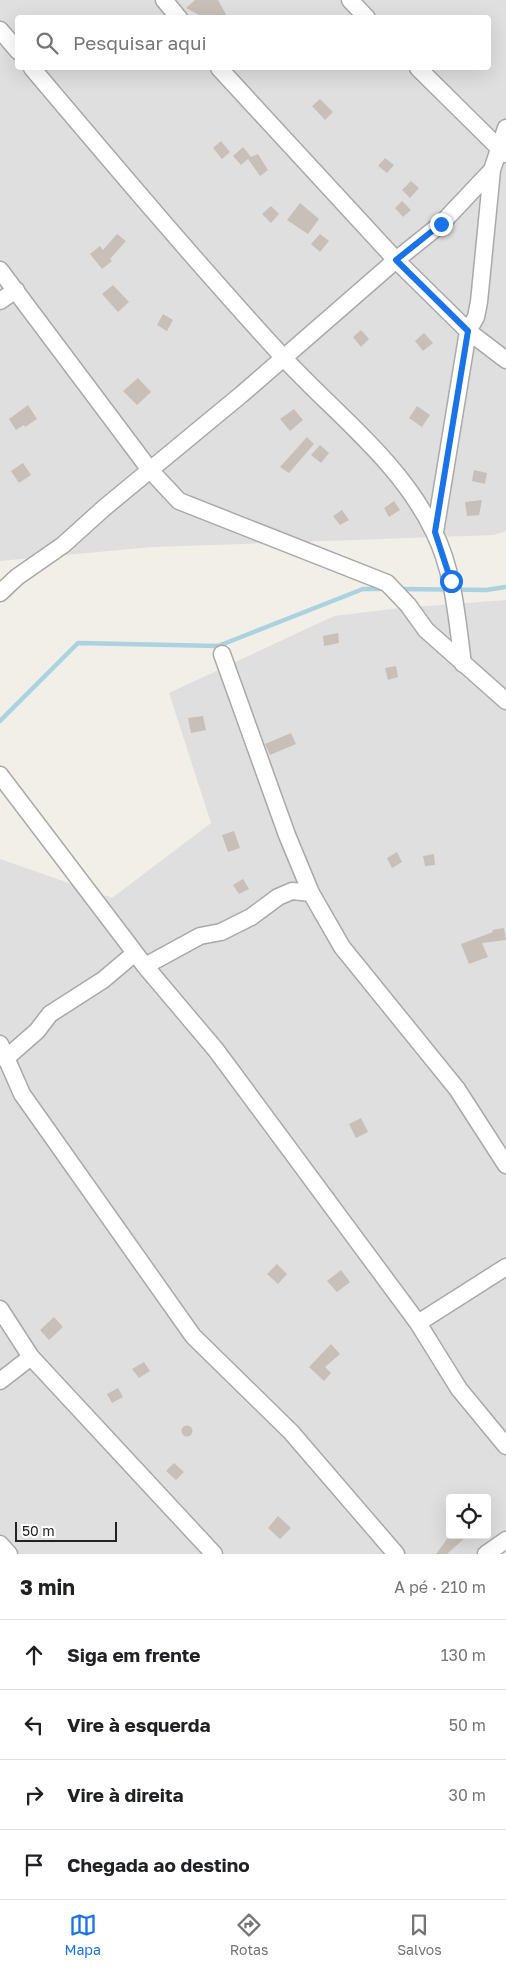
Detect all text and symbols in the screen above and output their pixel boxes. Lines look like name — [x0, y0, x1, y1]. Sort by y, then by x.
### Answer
search box — [15, 15, 491, 70]
icon: search — [33, 29, 61, 57]
text: Pesquisar aqui — [73, 31, 207, 54]
route end — [430, 213, 453, 236]
route start — [440, 570, 463, 593]
map controls — [446, 1494, 491, 1539]
button: locate — [446, 1494, 491, 1539]
scale bar — [15, 1519, 118, 1542]
text: 50 m — [22, 1522, 55, 1539]
text: 3 min — [20, 1574, 75, 1600]
text: A pé · 210 m — [394, 1577, 486, 1597]
icon: ahead — [20, 1641, 48, 1669]
text: Siga em frente — [67, 1643, 201, 1666]
text: 130 m — [441, 1645, 486, 1665]
icon: left — [20, 1711, 48, 1739]
text: Vire à esquerda — [67, 1713, 210, 1736]
text: 50 m — [449, 1715, 486, 1735]
icon: right — [20, 1781, 48, 1809]
text: Vire à direita — [67, 1783, 184, 1806]
text: 30 m — [449, 1785, 486, 1805]
icon: arrive — [20, 1851, 48, 1879]
text: Chegada ao destino — [67, 1853, 250, 1876]
tab: Mapa — [64, 1911, 101, 1958]
tab: Rotas — [230, 1911, 268, 1958]
tab: Salvos — [397, 1911, 442, 1958]

